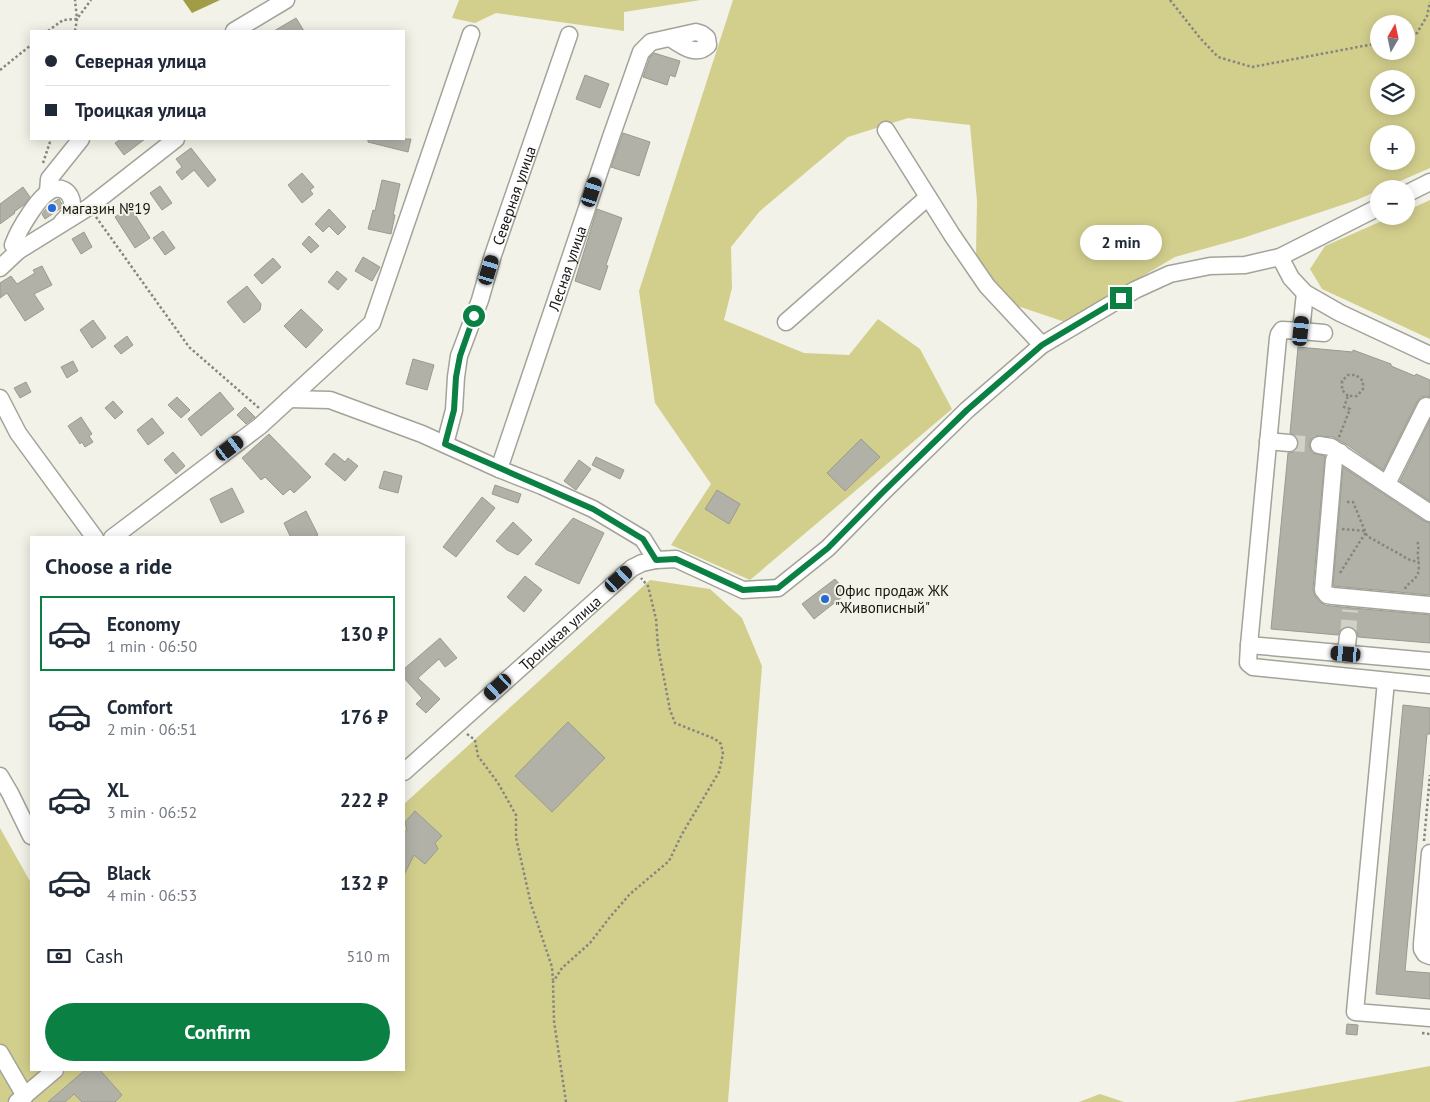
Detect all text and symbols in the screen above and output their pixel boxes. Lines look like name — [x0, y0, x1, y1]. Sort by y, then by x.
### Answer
north arrow — [1370, 15, 1415, 60]
map controls — [1370, 15, 1415, 225]
text: Северная улица — [75, 49, 207, 73]
button: layers — [1370, 70, 1415, 115]
text: Троицкая улица — [75, 98, 206, 122]
button: + — [1370, 125, 1415, 170]
street label: Северная улица — [488, 143, 539, 248]
car — [580, 175, 603, 209]
button: − — [1370, 180, 1415, 225]
place label: магазин №19 — [62, 199, 151, 218]
marker: магазин №19 — [46, 202, 58, 214]
street label: Лесная улица — [543, 223, 590, 314]
callout: 2 min — [1080, 226, 1162, 260]
text: 2 min — [1101, 232, 1141, 252]
car — [477, 253, 500, 287]
route end — [1110, 287, 1132, 309]
route start — [463, 305, 485, 327]
car — [1291, 315, 1310, 347]
car — [213, 433, 246, 463]
text: Choose a ride — [45, 552, 172, 580]
car — [602, 563, 635, 595]
place label: Офис продаж ЖК "Живописный" — [835, 581, 949, 617]
street label: Троицкая улица — [515, 591, 605, 674]
marker: Офис продаж ЖК "Живописный" — [819, 593, 831, 605]
icon: car — [47, 611, 92, 656]
text: Economy — [107, 612, 180, 636]
text: 130 ₽ — [340, 622, 388, 646]
text: 1 min · 06:50 — [107, 636, 197, 656]
car — [1330, 645, 1361, 663]
car — [481, 671, 514, 703]
icon: car — [47, 694, 92, 739]
text: Comfort — [107, 695, 173, 719]
text: 176 ₽ — [340, 705, 388, 729]
text: 2 min · 06:51 — [107, 719, 197, 739]
icon: car — [47, 777, 92, 822]
text: XL — [107, 778, 129, 802]
text: 222 ₽ — [340, 788, 388, 812]
text: 3 min · 06:52 — [107, 802, 197, 822]
icon: car — [47, 860, 92, 905]
text: Black — [107, 861, 151, 885]
text: 132 ₽ — [340, 871, 388, 895]
text: 4 min · 06:53 — [107, 885, 197, 905]
icon: cash — [45, 942, 73, 970]
text: Cash — [85, 944, 123, 968]
text: 510 m — [347, 946, 390, 966]
button: Confirm — [45, 1003, 390, 1061]

